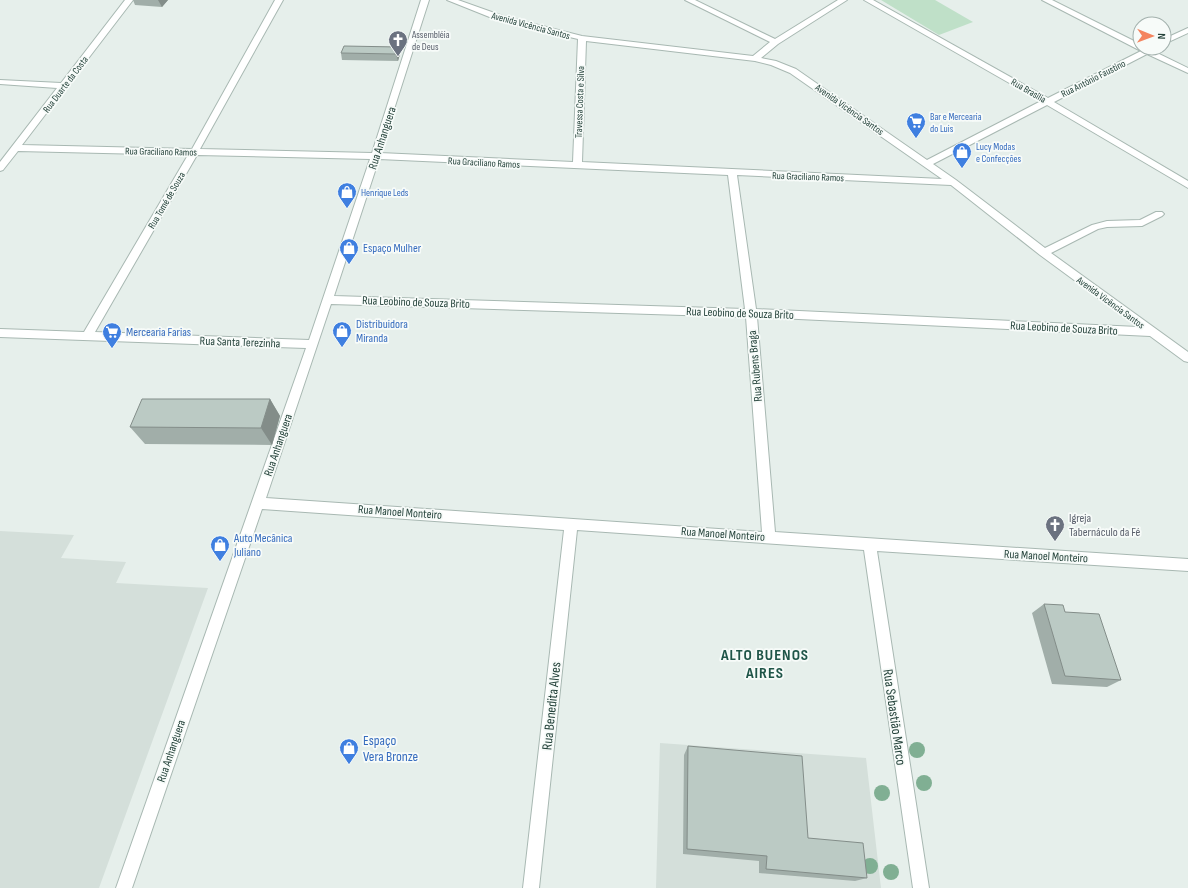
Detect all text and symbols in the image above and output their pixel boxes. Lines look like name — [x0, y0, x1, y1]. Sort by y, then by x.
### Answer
street label: Avenida Vicência Santos — [489, 9, 572, 42]
north arrow — [1132, 16, 1172, 56]
church icon: Assembléia de Deus — [387, 29, 409, 57]
place label: Assembléia de Deus — [411, 29, 450, 53]
text: N — [1155, 33, 1168, 39]
street label: Rua Duarte da Costa — [41, 54, 91, 115]
street label: Rua Antônio Faustino — [1059, 58, 1128, 100]
street label: Travessa Costa e Silva — [573, 66, 587, 138]
street label: Rua Brasília — [1009, 76, 1048, 106]
street label: Avenida Vicência Santos — [812, 81, 886, 138]
street label: Rua Anhanguera — [365, 105, 400, 171]
supermarket icon: Bar e Mercearia do Luis — [905, 111, 927, 139]
place label: Bar e Mercearia do Luis — [930, 111, 982, 135]
shop icon: Lucy Modas e Confecções — [951, 141, 973, 169]
place label: Lucy Modas e Confecções — [976, 141, 1022, 165]
street label: Rua Graciliano Ramos — [125, 145, 197, 159]
street label: Rua Graciliano Ramos — [448, 155, 521, 171]
street label: Rua Tomé de Souza — [146, 170, 188, 231]
street label: Rua Graciliano Ramos — [772, 170, 845, 184]
shop icon: Henrique Leds — [336, 181, 358, 209]
place label: Henrique Leds — [361, 187, 409, 199]
shop icon: Espaço Mulher — [338, 237, 360, 265]
place label: Espaço Mulher — [363, 241, 422, 256]
street label: Avenida Vicência Santos — [1073, 274, 1147, 332]
street label: Rua Leobino de Souza Brito — [362, 293, 470, 312]
street label: Rua Leobino de Souza Brito — [686, 304, 794, 323]
place label: Distribuidora Miranda — [356, 317, 408, 346]
street label: Rua Leobino de Souza Brito — [1010, 318, 1118, 339]
shop icon: Distribuidora Miranda — [331, 320, 353, 348]
supermarket icon: Mercearia Farias — [101, 321, 123, 349]
place label: Mercearia Farias — [126, 325, 191, 340]
street label: Rua Rubens Braga — [745, 329, 766, 402]
street label: Rua Santa Terezinha — [199, 334, 281, 351]
street label: Rua Anhanguera — [261, 412, 296, 478]
street label: Rua Manoel Monteiro — [357, 502, 442, 523]
place label: Igreja Tabernáculo da Fé — [1069, 511, 1141, 540]
church icon: Igreja Tabernáculo da Fé — [1044, 514, 1066, 542]
street label: Rua Manoel Monteiro — [680, 524, 765, 545]
place label: Auto Mecânica Juliano — [233, 531, 293, 560]
shop icon: Auto Mecânica Juliano — [209, 534, 231, 562]
street label: Rua Manoel Monteiro — [1004, 547, 1088, 566]
district label: ALTO BUENOS AIRES — [720, 646, 809, 683]
street label: Rua Benedita Alves — [538, 661, 565, 751]
street label: Rua Sebastião Marco — [879, 668, 910, 766]
street label: Rua Anhanguera — [154, 718, 189, 784]
place label: Espaço Vera Bronze — [363, 732, 418, 765]
shop icon: Espaço Vera Bronze — [338, 737, 360, 765]

